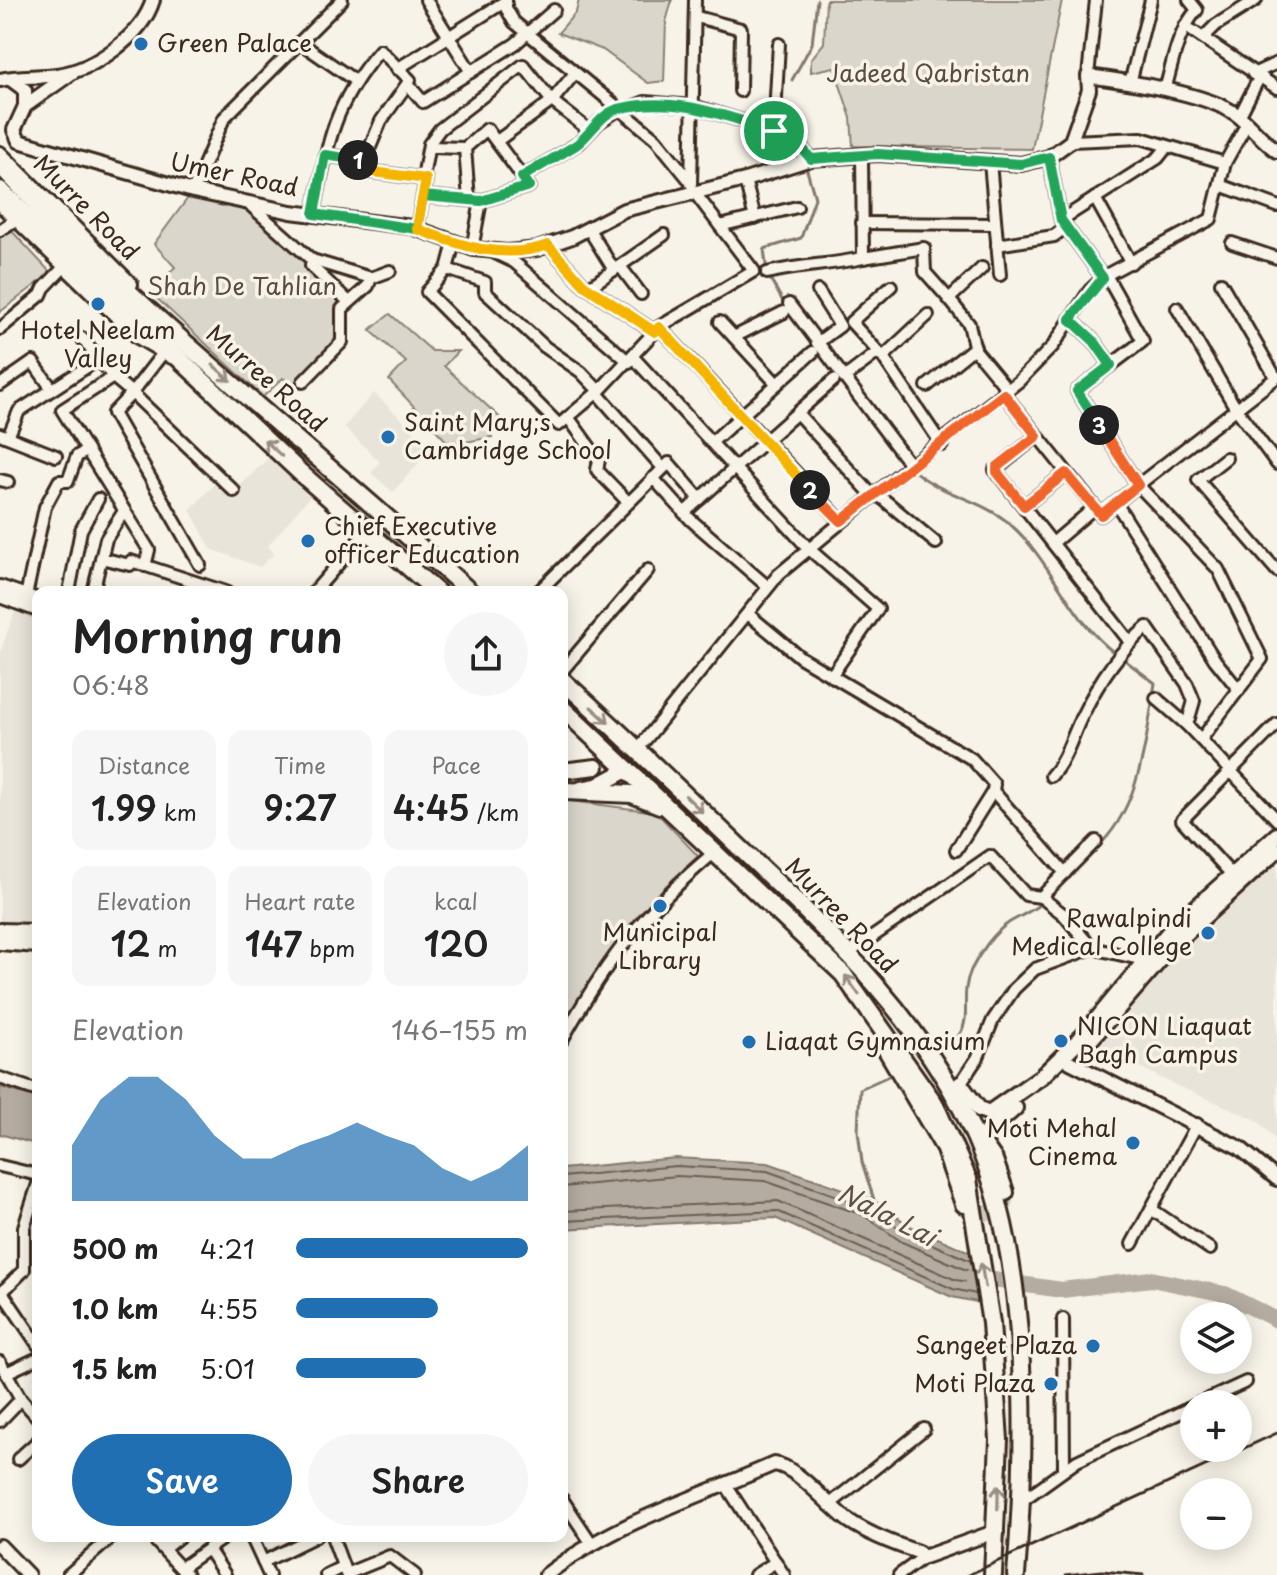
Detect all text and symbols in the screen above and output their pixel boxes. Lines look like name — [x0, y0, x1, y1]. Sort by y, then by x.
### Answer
place label: Green Palace — [157, 24, 312, 60]
marker: Green Palace — [132, 35, 150, 53]
park label: Jadeed Qabristan — [826, 54, 1030, 90]
pin — [740, 97, 808, 165]
icon: arrive — [752, 109, 796, 153]
pin: 1 — [338, 140, 378, 180]
street label: Umer Road — [167, 142, 302, 204]
text: 1 — [353, 143, 363, 176]
street label: Murre Road — [26, 145, 149, 268]
park label: Shah De Tahlian — [147, 267, 337, 303]
marker: Hotel Neelam Valley — [89, 295, 107, 313]
place label: Hotel Neelam Valley — [21, 311, 175, 375]
street label: Murree Road — [199, 315, 335, 440]
one-way arrow — [211, 363, 231, 381]
place label: Saint Mary;s Cambridge School — [404, 403, 612, 467]
pin: 3 — [1079, 405, 1119, 445]
text: 3 — [1092, 408, 1106, 441]
marker: Saint Mary;s Cambridge School — [379, 428, 397, 446]
one-way arrow — [263, 438, 283, 457]
pin: 2 — [790, 470, 830, 510]
text: 2 — [802, 473, 818, 506]
place label: Chief Executive officer Education — [324, 507, 520, 571]
marker: Chief Executive officer Education — [299, 532, 317, 550]
text: Morning run — [72, 602, 343, 668]
button: share — [444, 612, 528, 696]
text: 06:48 — [72, 665, 150, 704]
one-way arrow — [590, 705, 610, 723]
text: Distance — [98, 748, 190, 781]
text: Time — [274, 748, 326, 781]
text: Pace — [431, 748, 481, 781]
text: 1.99 — [91, 781, 157, 833]
text: 9:27 — [264, 781, 336, 833]
text: 4:45 — [393, 781, 470, 833]
one-way arrow — [684, 794, 703, 813]
text: km — [157, 795, 197, 828]
text: /km — [470, 795, 519, 828]
street label: Murree Road — [778, 849, 907, 981]
text: Elevation — [97, 884, 191, 917]
text: Heart rate — [244, 884, 356, 917]
text: kcal — [434, 884, 478, 917]
marker: Municipal Library — [651, 897, 669, 915]
place label: Rawalpindi Medical College — [1011, 899, 1192, 963]
place label: Municipal Library — [602, 913, 718, 977]
text: 12 — [110, 917, 150, 969]
text: 147 — [245, 917, 302, 969]
text: 120 — [424, 917, 488, 969]
marker: Rawalpindi Medical College — [1199, 924, 1217, 942]
text: m — [150, 931, 178, 964]
text: bpm — [302, 931, 355, 964]
one-way arrow — [843, 975, 860, 997]
place label: NICON Liaquat Bagh Campus — [1077, 1007, 1252, 1071]
text: Elevation — [72, 1010, 184, 1049]
text: 146–155 m — [391, 1010, 528, 1049]
place label: Liaqat Gymnasium — [765, 1022, 986, 1058]
marker: NICON Liaquat Bagh Campus — [1052, 1032, 1070, 1050]
marker: Liaqat Gymnasium — [740, 1033, 758, 1051]
place label: Moti Mehal Cinema — [987, 1109, 1117, 1173]
marker: Moti Mehal Cinema — [1124, 1134, 1142, 1152]
water label: Nala Lai — [832, 1172, 947, 1257]
text: 500 m — [72, 1229, 158, 1268]
text: 4:21 — [200, 1229, 255, 1268]
one-way arrow — [975, 1263, 990, 1288]
text: 1.0 km — [72, 1289, 159, 1328]
text: 4:55 — [200, 1289, 258, 1328]
map controls — [1180, 1302, 1252, 1550]
button: layers — [1180, 1302, 1252, 1374]
place label: Sangeet Plaza — [915, 1326, 1077, 1362]
marker: Sangeet Plaza — [1084, 1337, 1102, 1355]
text: 1.5 km — [72, 1349, 158, 1388]
text: 5:01 — [200, 1349, 255, 1388]
place label: Moti Plaza — [914, 1364, 1035, 1400]
marker: Moti Plaza — [1042, 1375, 1060, 1393]
button: + — [1180, 1390, 1252, 1462]
button: Save — [72, 1434, 292, 1526]
button: Share — [308, 1434, 528, 1526]
button: − — [1180, 1478, 1252, 1550]
one-way arrow — [990, 1484, 1005, 1511]

